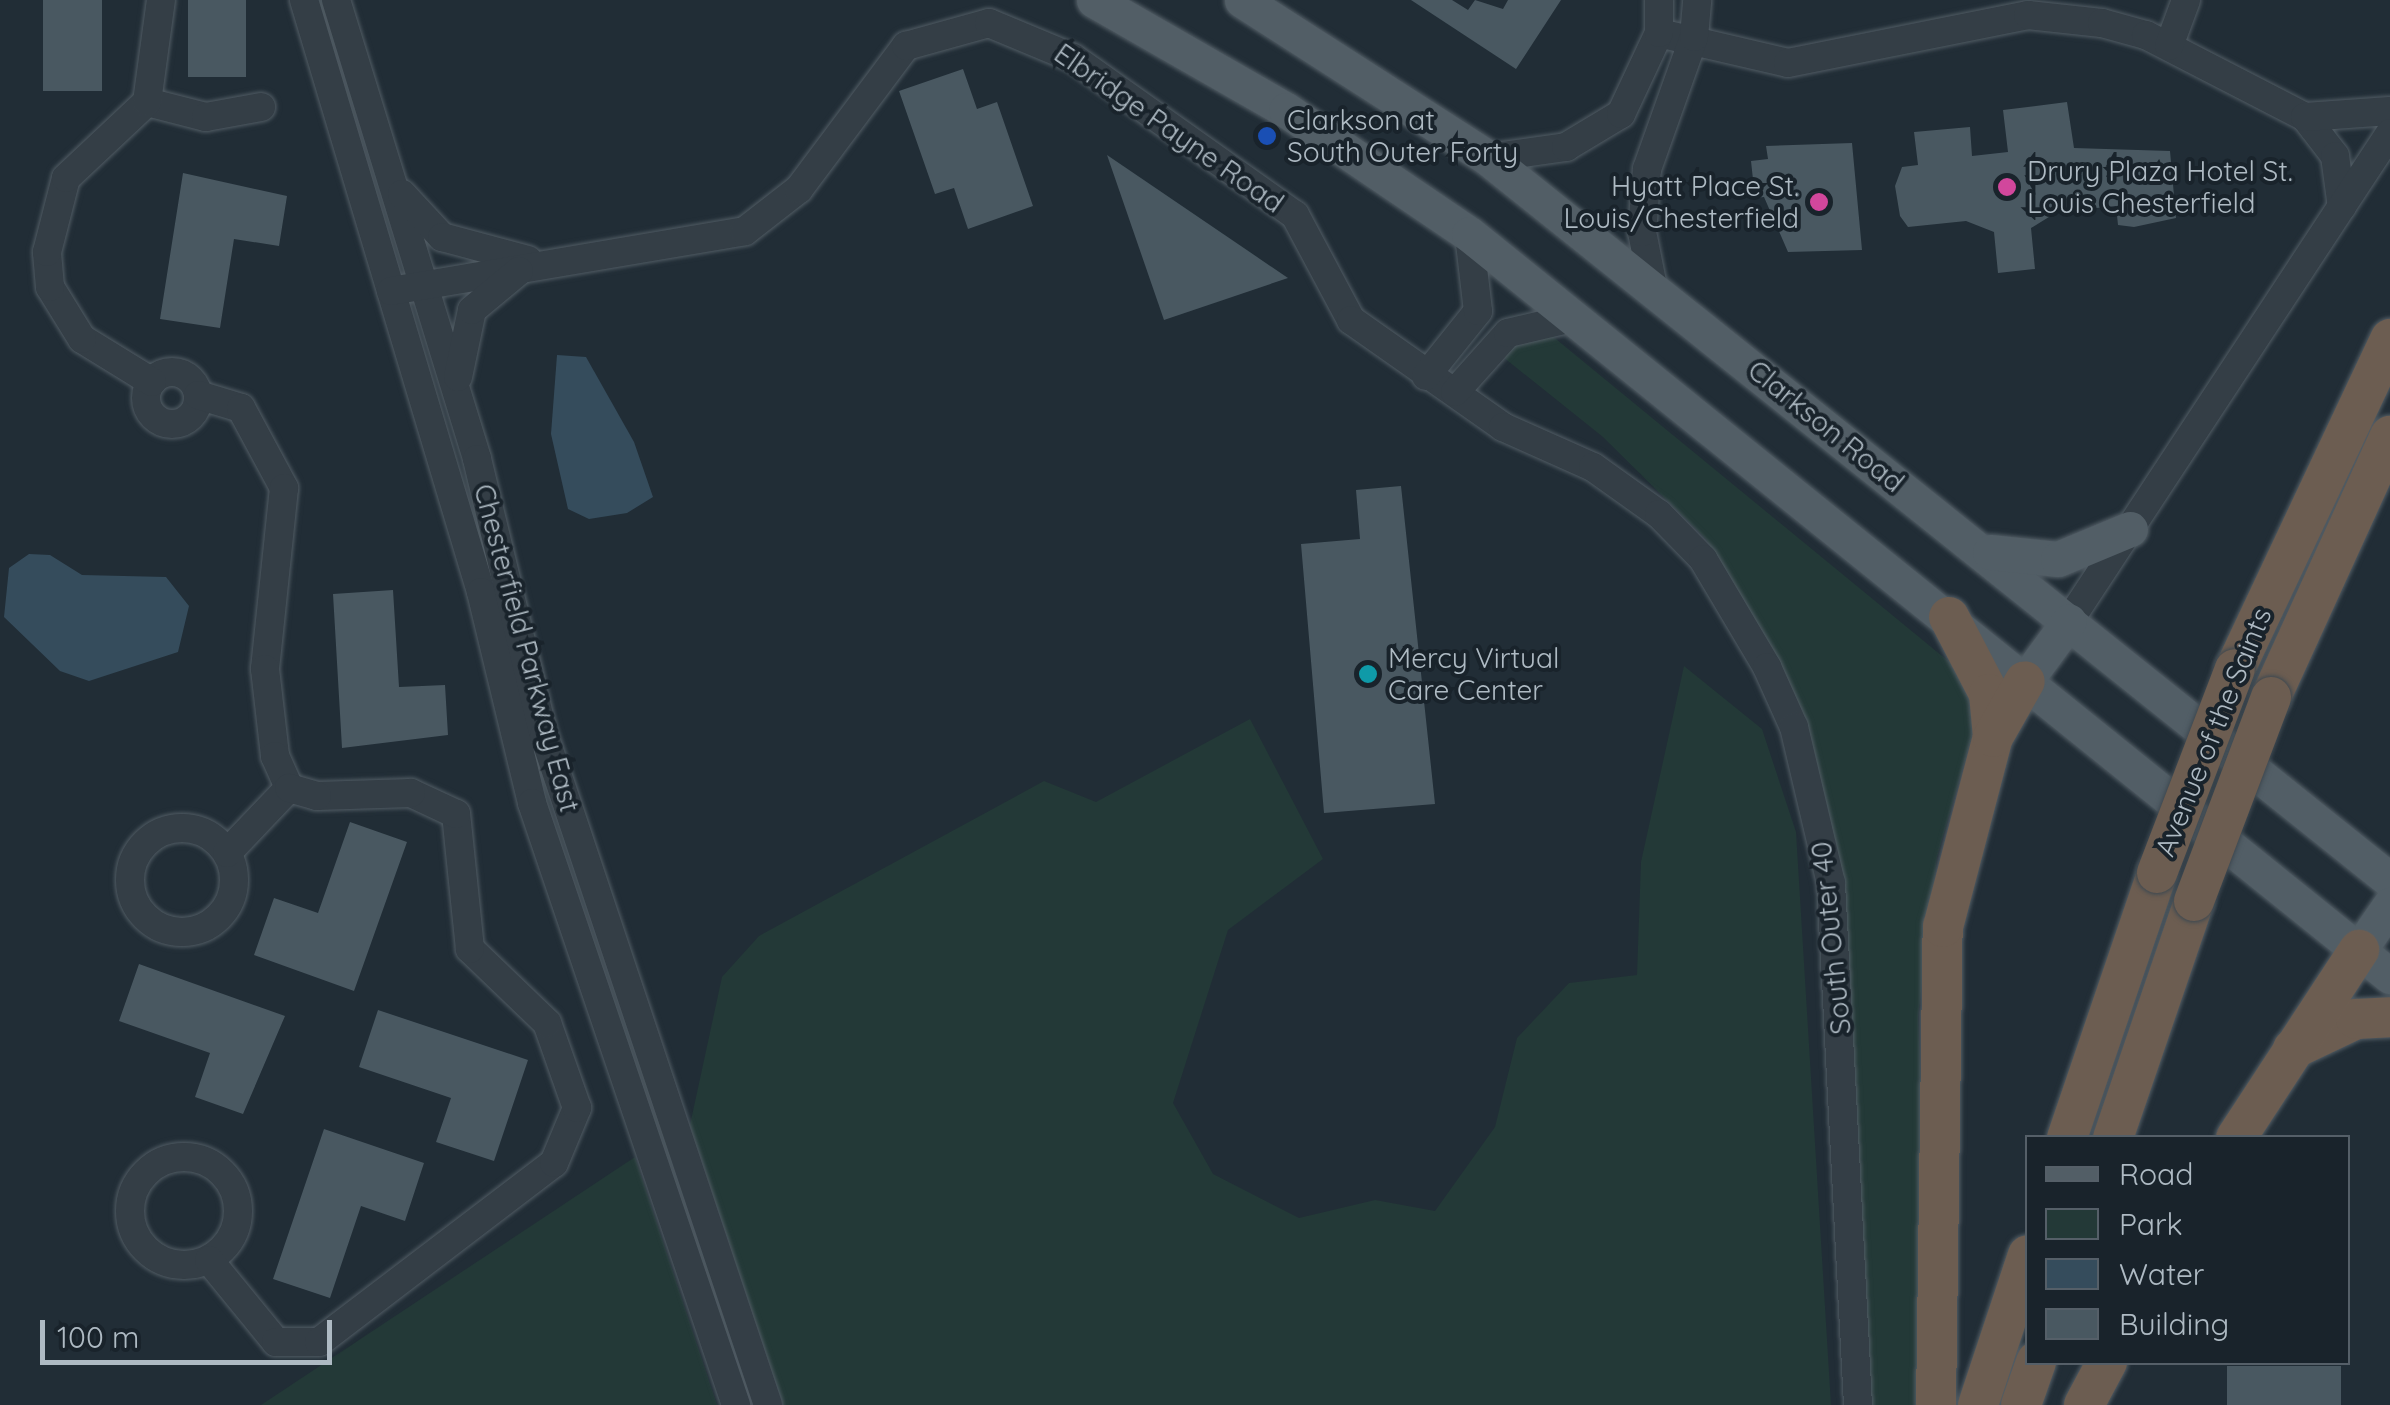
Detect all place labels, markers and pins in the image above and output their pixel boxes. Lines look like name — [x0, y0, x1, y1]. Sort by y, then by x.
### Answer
place label: Clarkson at South Outer Forty — [1287, 103, 1518, 169]
marker: Clarkson at South Outer Forty — [1256, 125, 1278, 147]
place label: Drury Plaza Hotel St. Louis Chesterfield — [2027, 154, 2293, 220]
place label: Hyatt Place St. Louis/Chesterfield — [1563, 169, 1799, 235]
marker: Drury Plaza Hotel St. Louis Chesterfield — [1996, 176, 2018, 198]
marker: Hyatt Place St. Louis/Chesterfield — [1808, 191, 1830, 213]
place label: Mercy Virtual Care Center — [1388, 641, 1559, 707]
marker: Mercy Virtual Care Center — [1357, 663, 1379, 685]

